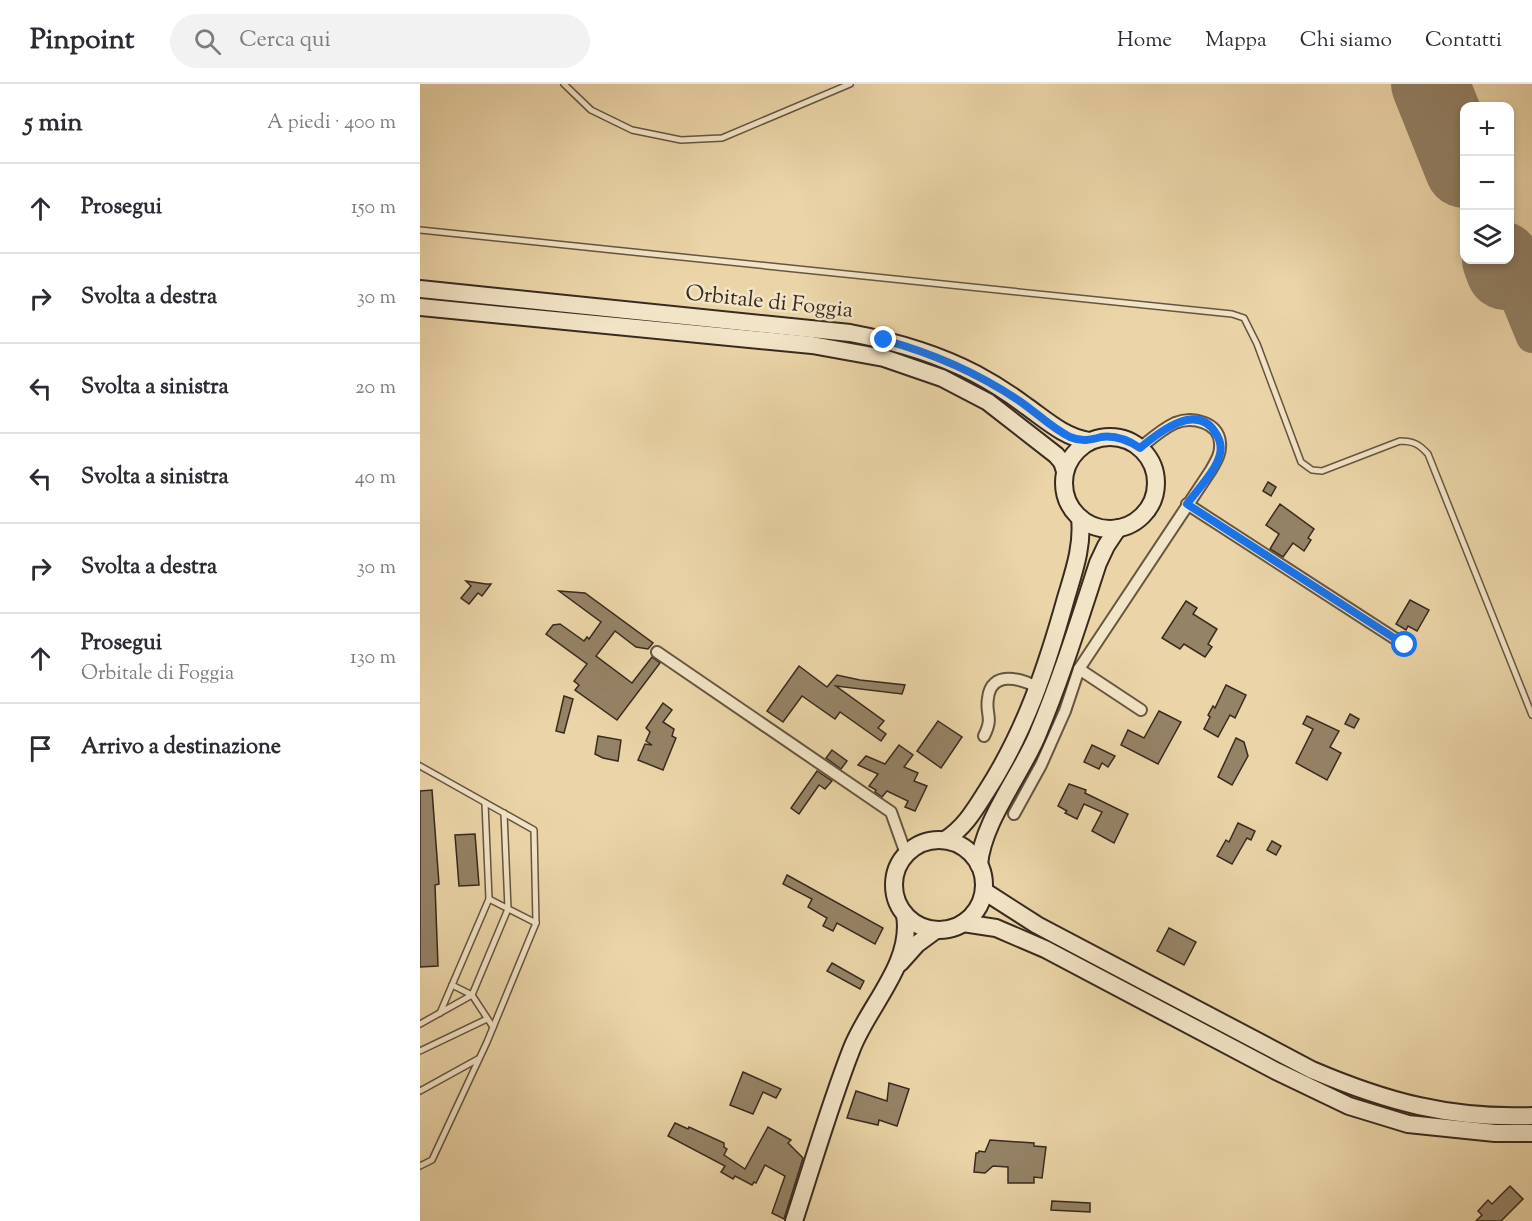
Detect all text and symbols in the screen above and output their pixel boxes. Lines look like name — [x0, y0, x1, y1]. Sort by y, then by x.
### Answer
search box — [170, 14, 590, 68]
text: Pinpoint — [30, 21, 134, 61]
icon: search — [191, 25, 224, 58]
text: Cerca qui — [239, 25, 331, 57]
text: Home — [1117, 26, 1172, 56]
text: Mappa — [1205, 26, 1267, 56]
text: Chi siamo — [1300, 26, 1392, 56]
text: Contatti — [1425, 26, 1502, 56]
map controls — [1460, 102, 1514, 264]
button: + — [1460, 102, 1514, 156]
text: 5 min — [24, 105, 83, 142]
text: A piedi · 400 m — [267, 109, 396, 138]
button: − — [1460, 156, 1514, 210]
icon: ahead — [24, 192, 57, 225]
text: Prosegui — [81, 192, 162, 224]
text: 150 m — [351, 194, 396, 223]
button: layers — [1460, 210, 1514, 264]
street label: Orbitale di Foggia — [684, 278, 854, 328]
icon: right — [24, 282, 57, 315]
text: Svolta a destra — [81, 282, 217, 314]
text: 30 m — [357, 284, 396, 313]
route end — [870, 326, 896, 352]
icon: left — [24, 372, 57, 405]
text: Svolta a sinistra — [81, 372, 229, 404]
text: 20 m — [355, 374, 396, 403]
icon: left — [24, 462, 57, 495]
text: Svolta a sinistra — [81, 462, 229, 494]
text: 40 m — [355, 464, 396, 493]
icon: right — [24, 552, 57, 585]
text: Svolta a destra — [81, 552, 217, 584]
text: 30 m — [357, 554, 396, 583]
text: Prosegui — [81, 628, 162, 660]
route start — [1391, 631, 1417, 657]
icon: ahead — [24, 642, 57, 675]
text: 130 m — [350, 644, 396, 673]
text: Orbitale di Foggia — [81, 660, 234, 689]
icon: arrive — [24, 732, 57, 765]
text: Arrivo a destinazione — [81, 732, 281, 764]

